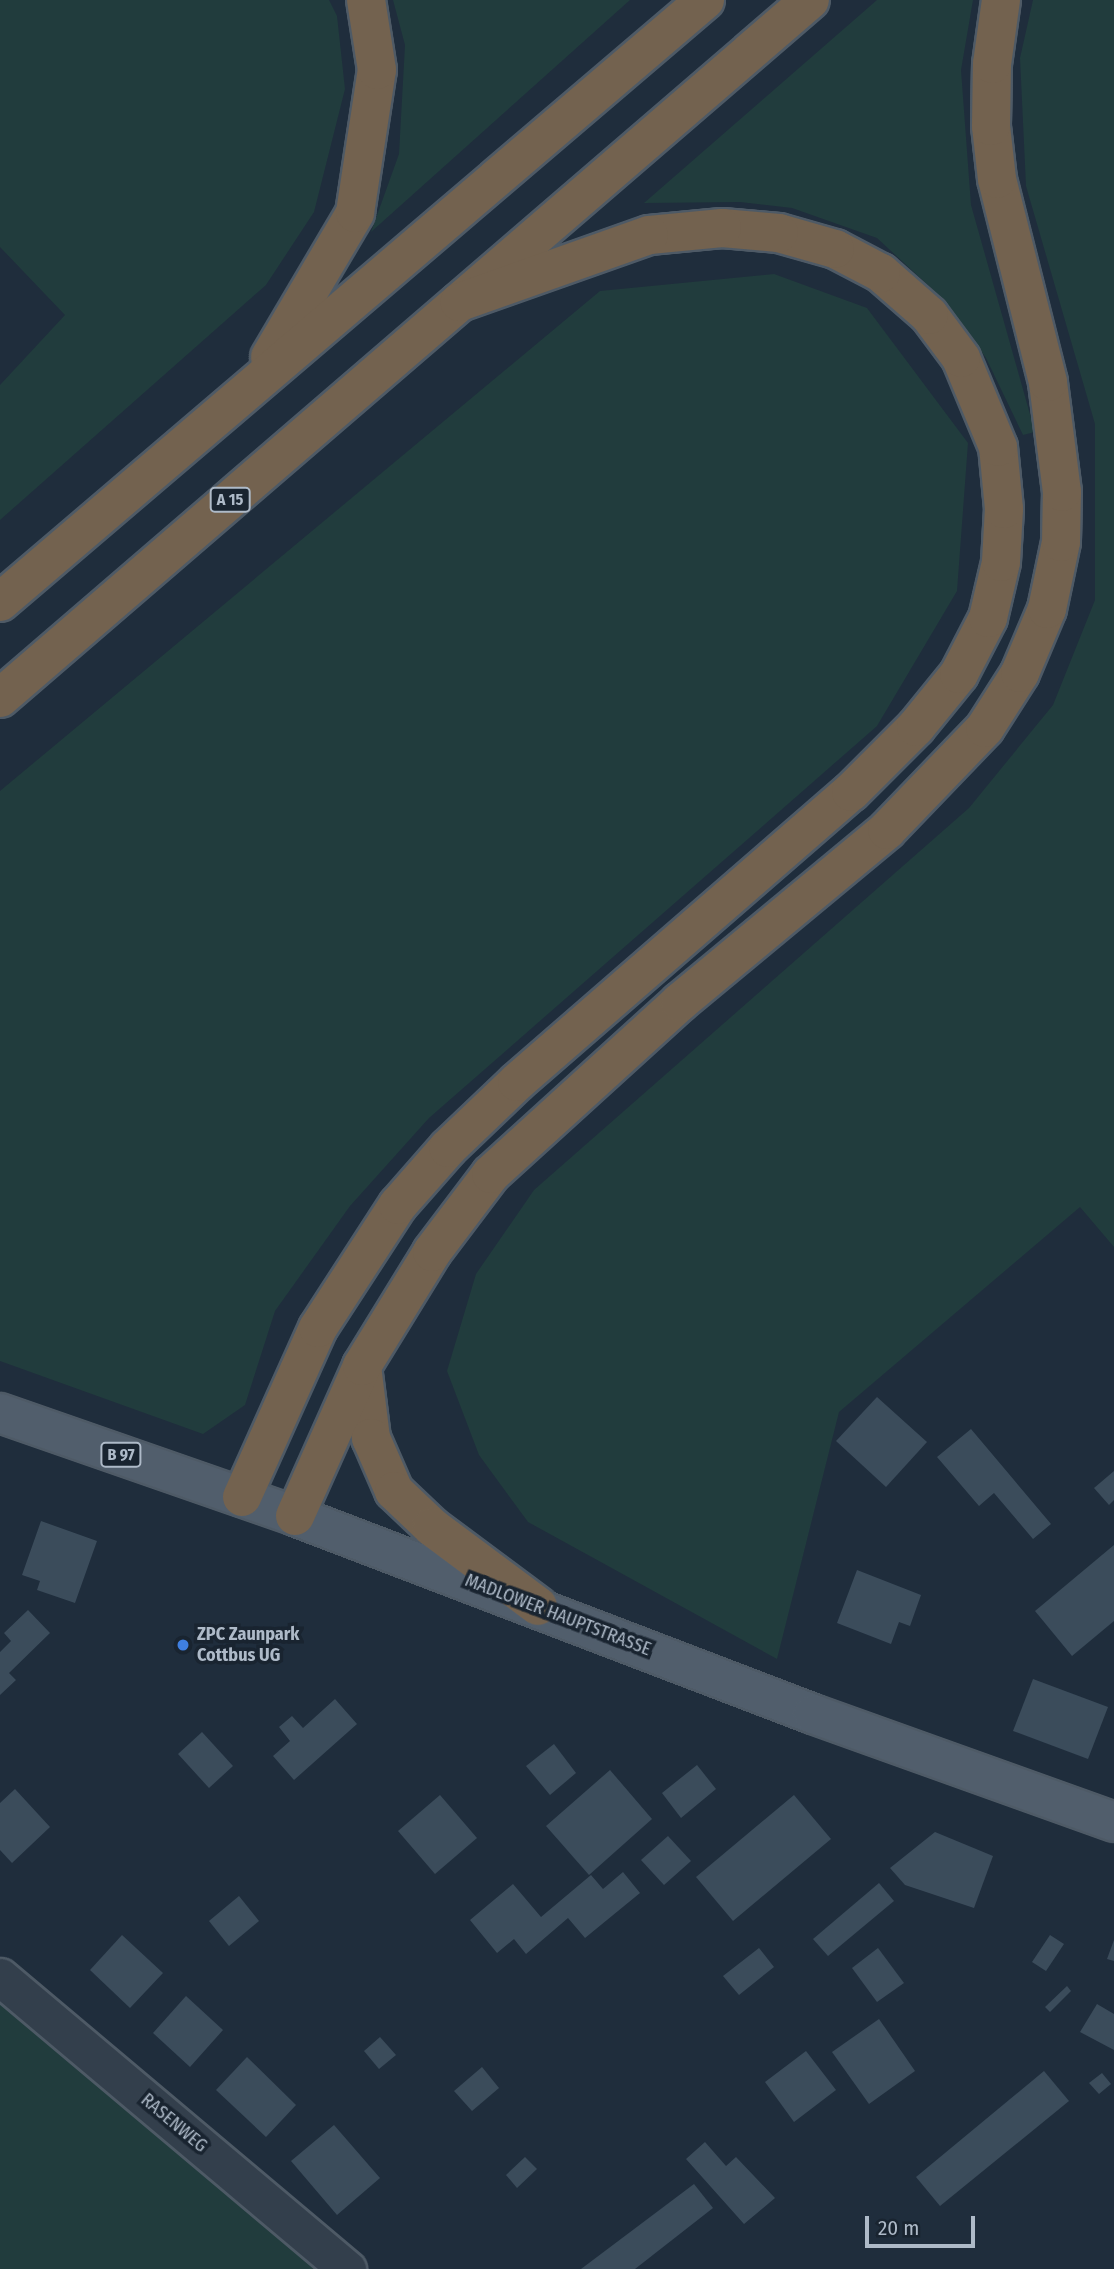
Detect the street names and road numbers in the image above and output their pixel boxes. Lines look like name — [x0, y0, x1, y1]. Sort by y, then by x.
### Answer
road number: A 15 — [209, 488, 251, 512]
road number: B 97 — [100, 1442, 142, 1468]
street label: MADLOWER HAUPTSTRASSE — [462, 1570, 654, 1660]
street label: RASENWEG — [137, 2089, 211, 2157]

